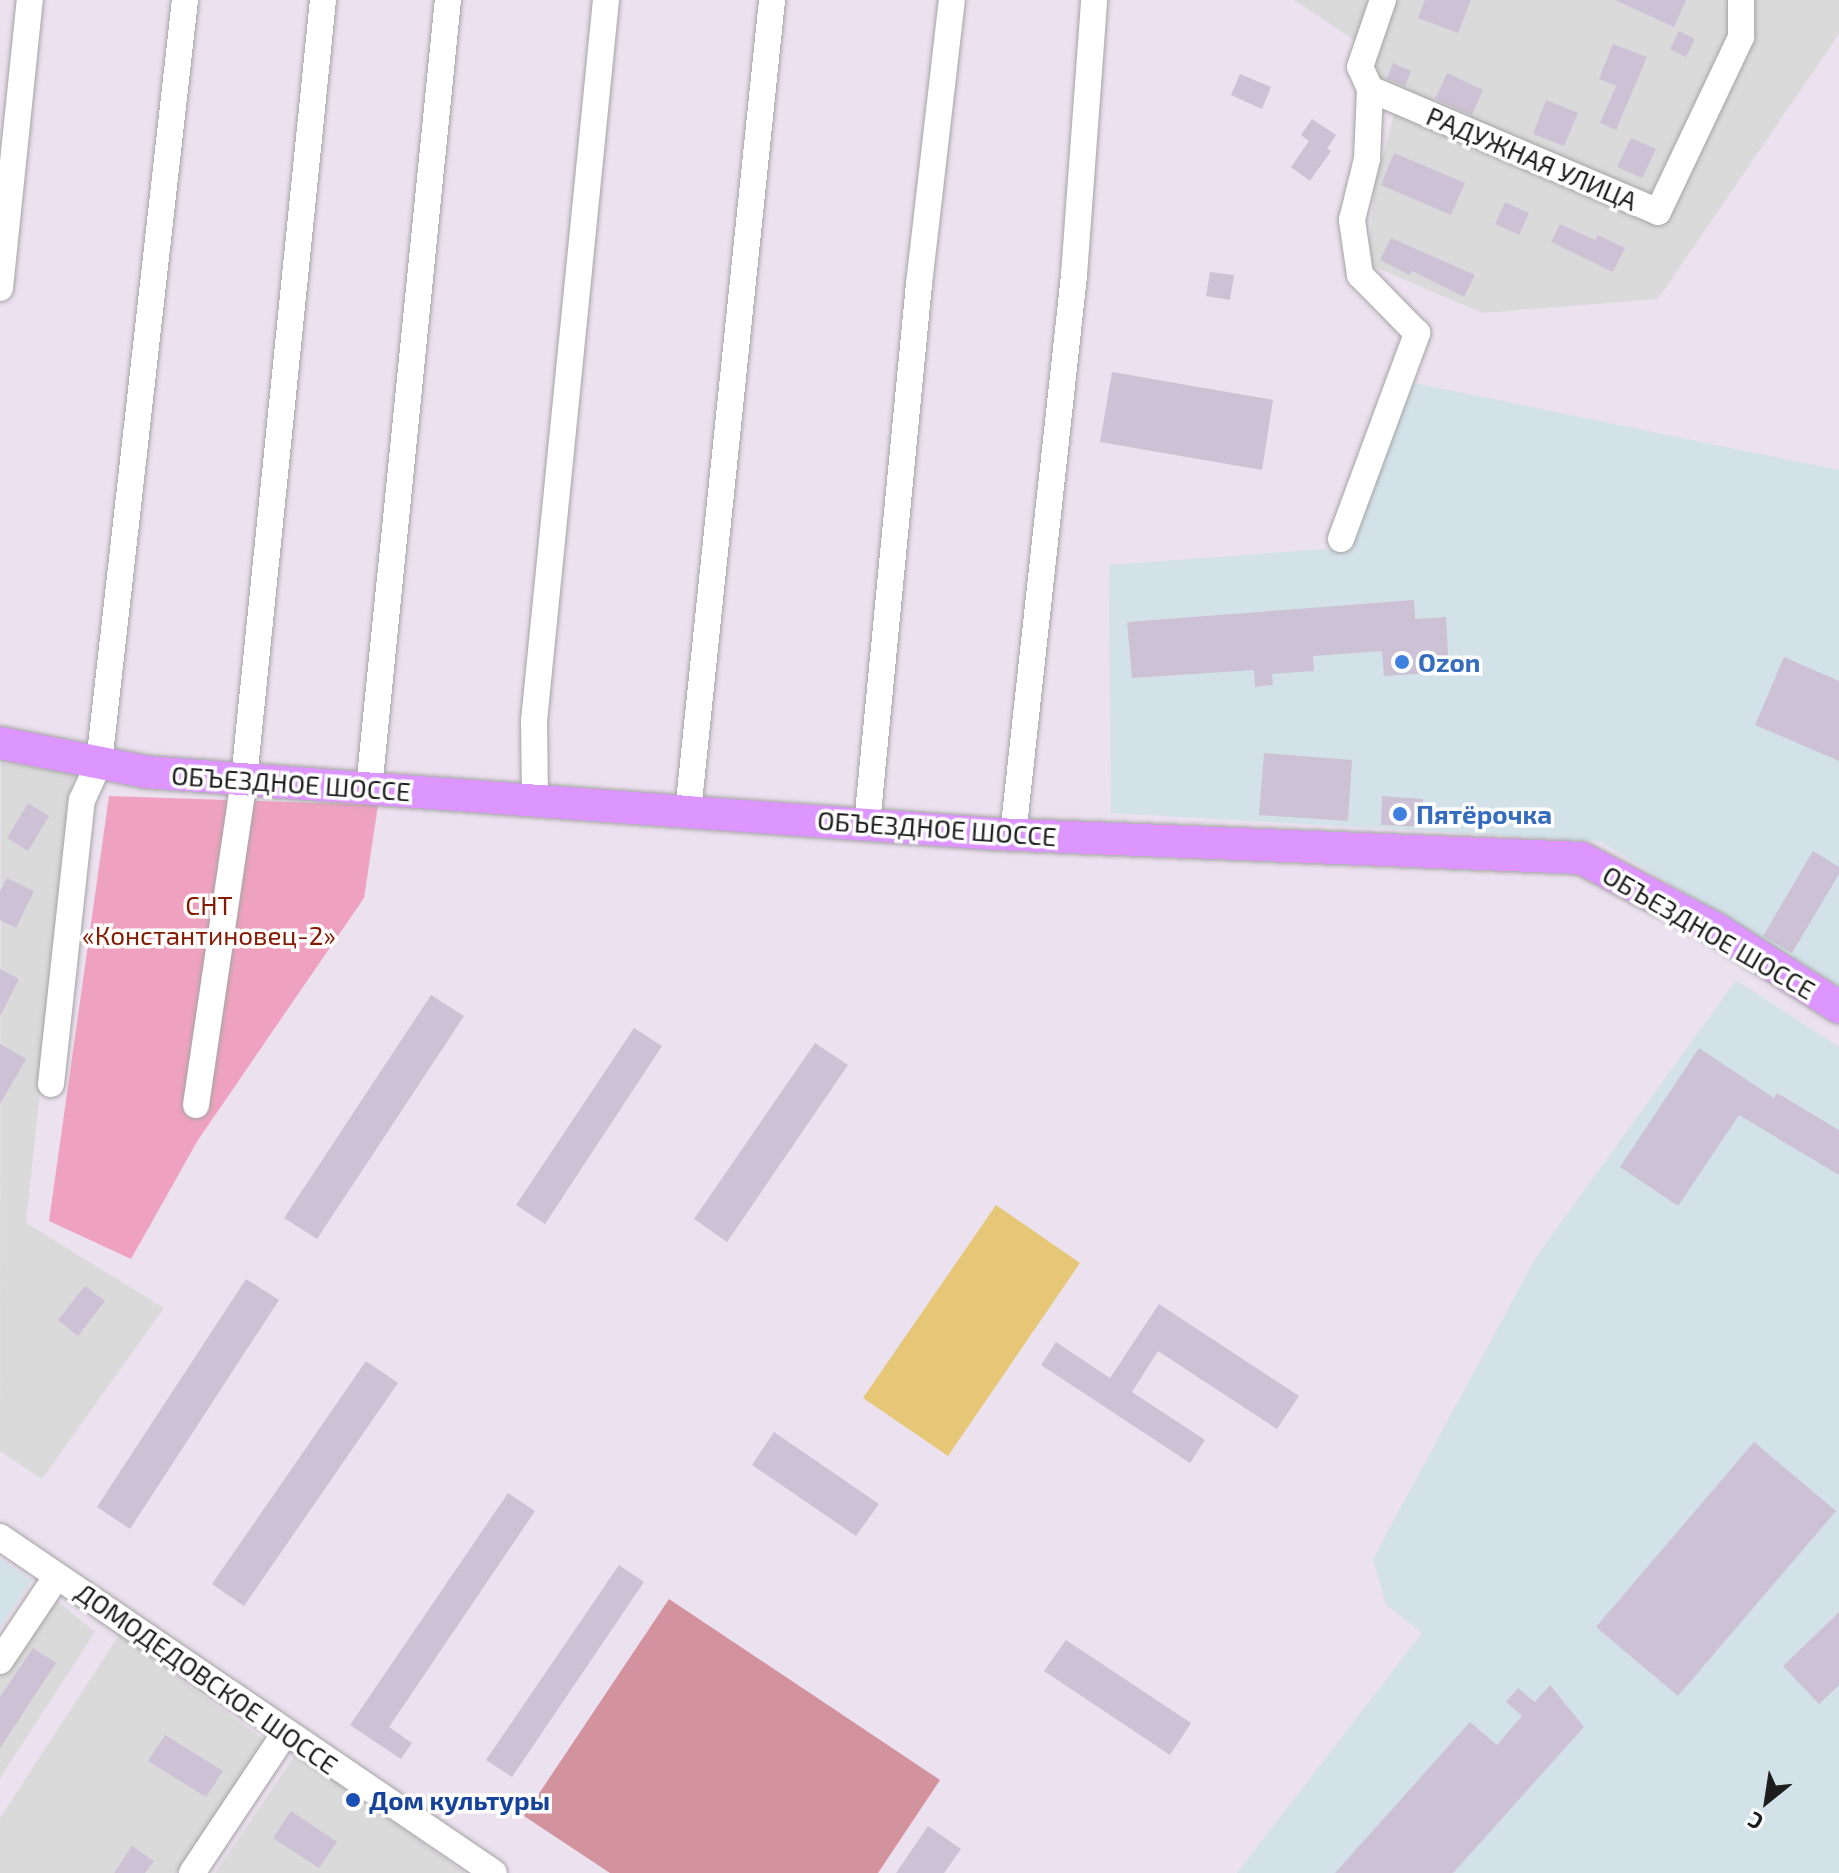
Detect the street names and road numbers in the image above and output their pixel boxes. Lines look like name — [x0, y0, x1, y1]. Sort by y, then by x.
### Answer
street label: РАДУЖНАЯ УЛИЦА — [1422, 100, 1642, 216]
street label: ОБЪЕЗДНОЕ ШОССЕ — [170, 759, 412, 807]
street label: ОБЪЕЗДНОЕ ШОССЕ — [816, 804, 1058, 852]
street label: ОБЪЕЗДНОЕ ШОССЕ — [1597, 859, 1821, 1005]
street label: ДОМОДЕДОВСКОЕ ШОССЕ — [70, 1576, 344, 1780]

